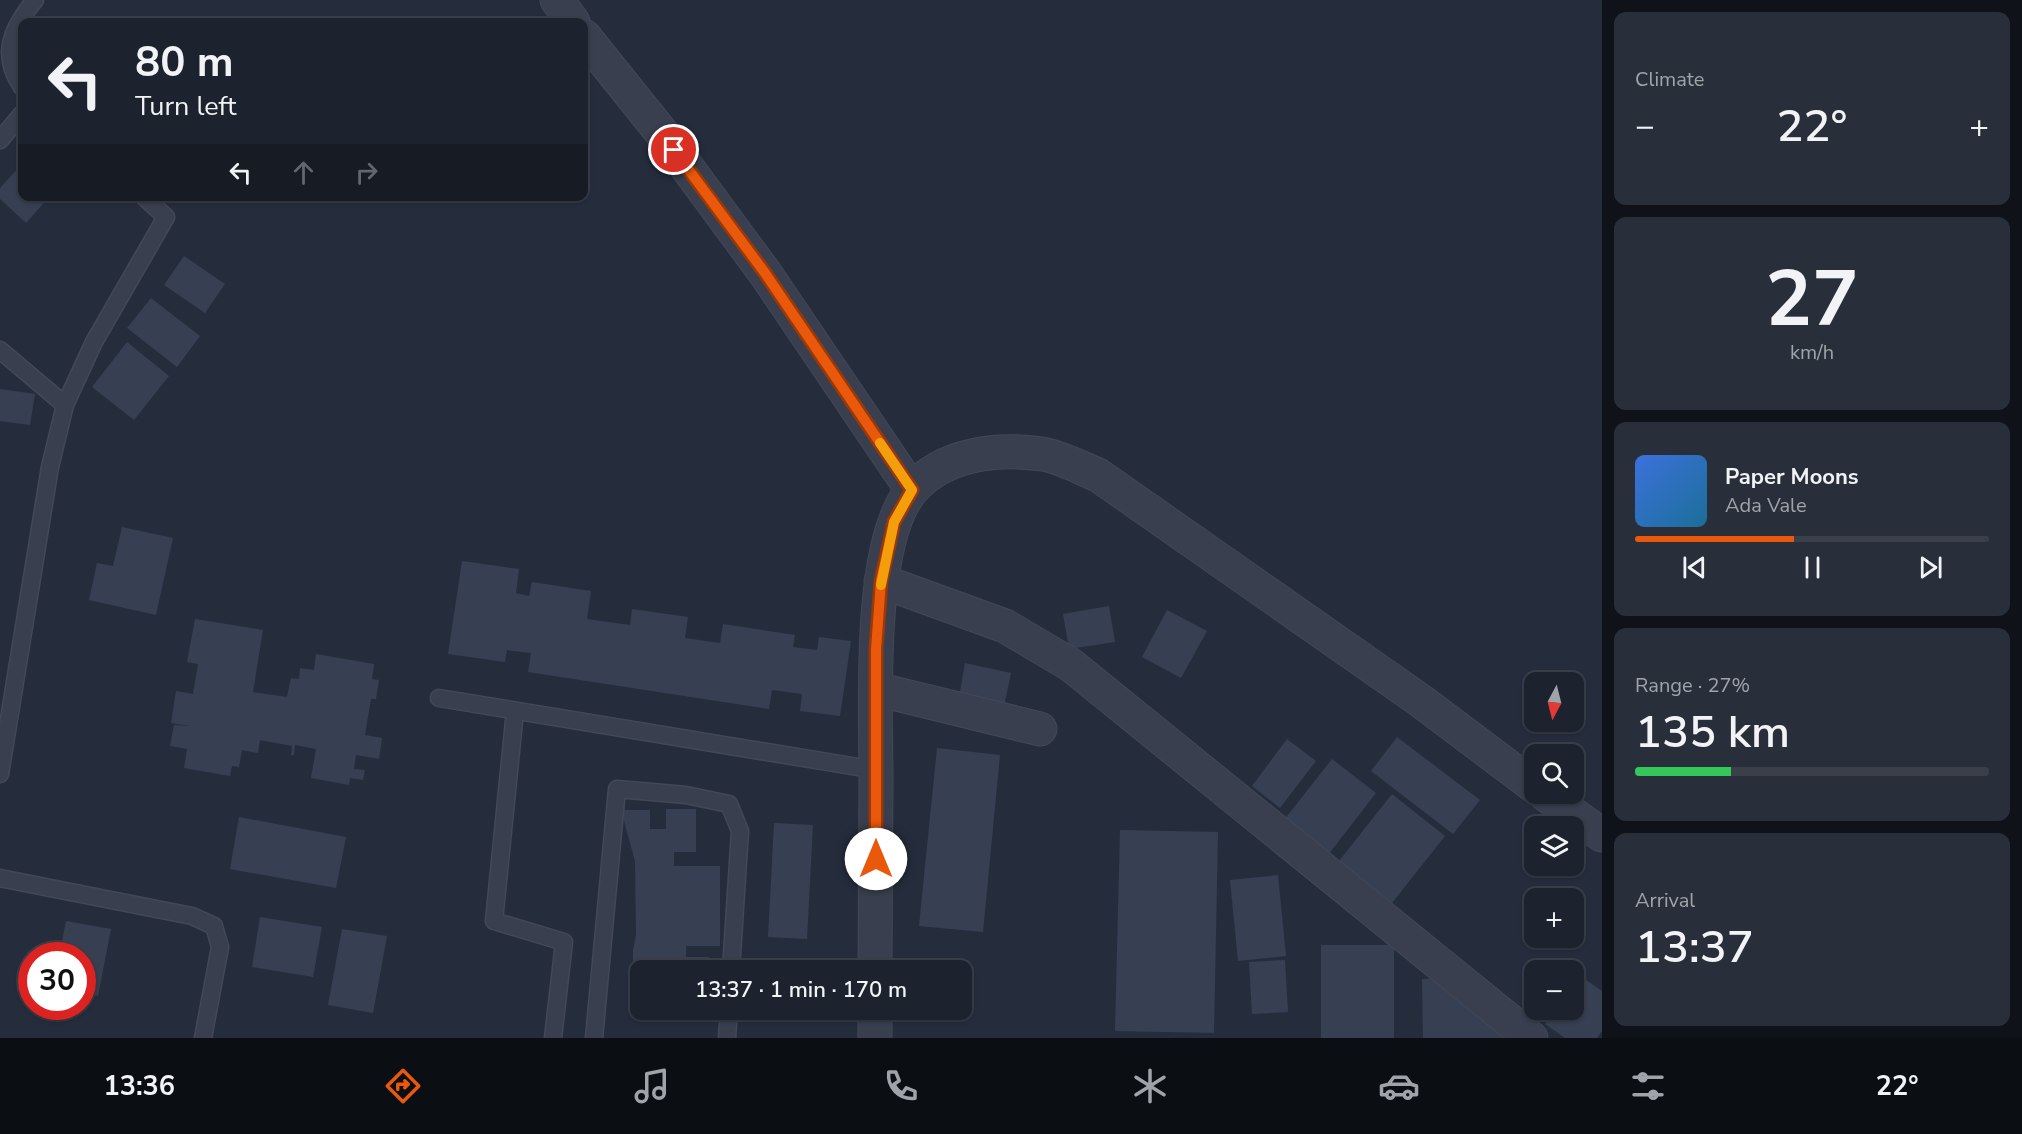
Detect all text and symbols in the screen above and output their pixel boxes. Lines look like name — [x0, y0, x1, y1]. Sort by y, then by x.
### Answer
text: 80 m — [135, 34, 234, 91]
icon: left — [36, 42, 114, 120]
text: Climate — [1635, 66, 1704, 93]
text: Turn left — [135, 88, 236, 125]
text: 22° — [1777, 96, 1847, 157]
text: − — [1635, 104, 1655, 149]
text: + — [1969, 104, 1989, 149]
pin — [648, 124, 699, 175]
icon: arrive — [657, 133, 690, 166]
icon: left — [224, 156, 257, 189]
icon: ahead — [287, 156, 320, 189]
icon: right — [350, 156, 383, 189]
text: 27 — [1765, 246, 1859, 353]
text: km/h — [1790, 339, 1834, 366]
text: Paper Moons — [1725, 462, 1859, 492]
text: Ada Vale — [1725, 492, 1807, 519]
icon: previous — [1678, 551, 1711, 584]
icon: pause — [1796, 551, 1829, 584]
icon: next — [1914, 551, 1947, 584]
north arrow — [1524, 672, 1584, 732]
map controls — [1524, 672, 1584, 1020]
text: Range · 27% — [1635, 672, 1750, 699]
text: 135 km — [1635, 702, 1790, 763]
button: search — [1524, 744, 1584, 804]
button: layers — [1524, 816, 1584, 876]
position arrow — [844, 827, 908, 891]
text: Arrival — [1635, 887, 1695, 914]
button: + — [1524, 888, 1584, 948]
text: 13:37 — [1635, 917, 1754, 978]
speed limit sign: 30 — [18, 942, 96, 1020]
button: − — [1524, 960, 1584, 1020]
text: 13:37 · 1 min · 170 m — [695, 975, 907, 1005]
icon: directions — [382, 1065, 424, 1107]
icon: music — [631, 1065, 673, 1107]
icon: phone — [880, 1065, 922, 1107]
icon: climate — [1129, 1065, 1171, 1107]
icon: car — [1378, 1065, 1420, 1107]
icon: filters — [1627, 1065, 1669, 1107]
text: 13:36 — [103, 1068, 175, 1105]
text: 22° — [1876, 1068, 1918, 1105]

